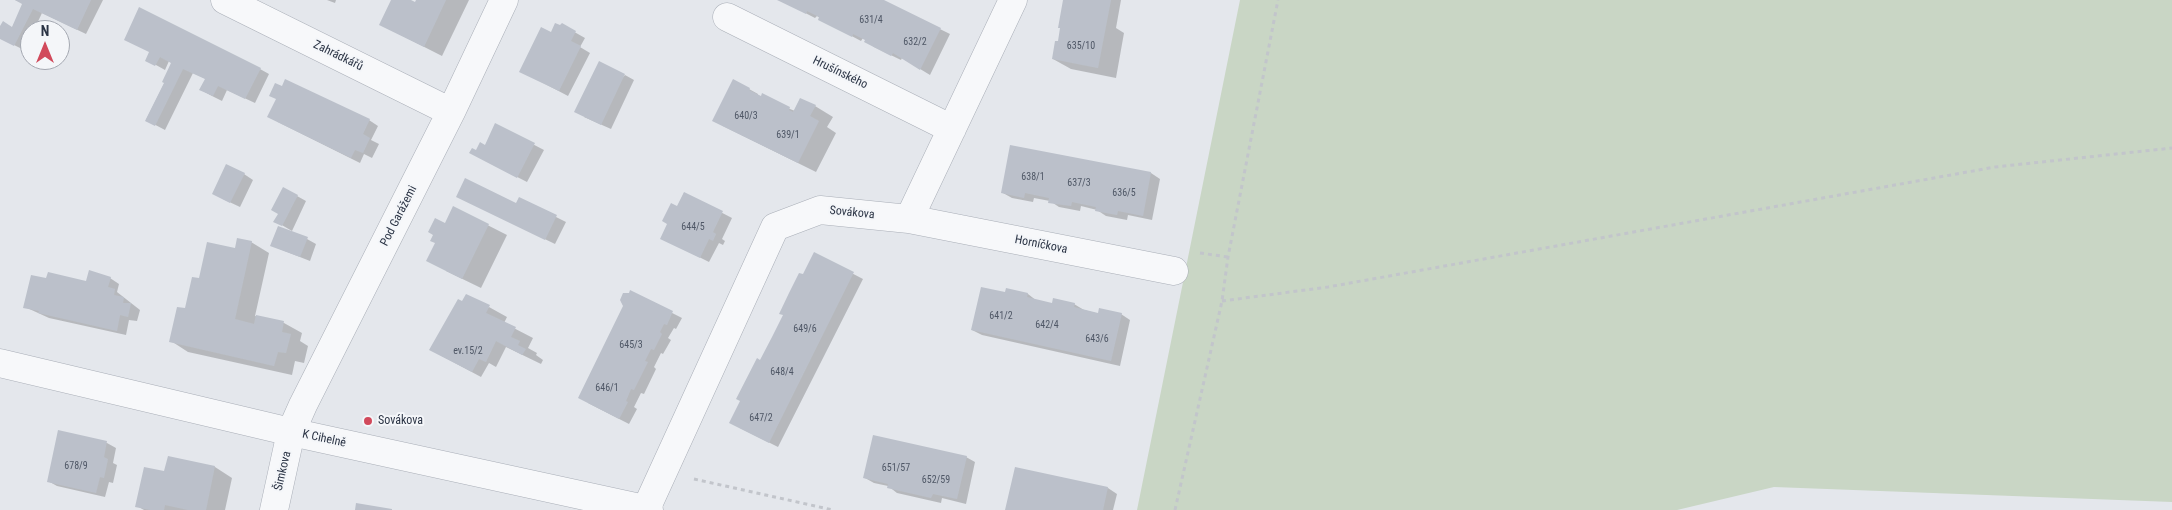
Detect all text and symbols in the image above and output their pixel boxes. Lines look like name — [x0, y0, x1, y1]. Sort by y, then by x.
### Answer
house number: 631/4 — [859, 14, 883, 26]
north arrow — [20, 20, 70, 70]
text: N — [41, 23, 49, 39]
house number: 632/2 — [903, 36, 927, 48]
street label: Zahrádkářů — [311, 38, 365, 74]
house number: 635/10 — [1067, 40, 1095, 52]
street label: Hrušínského — [810, 54, 870, 92]
house number: 640/3 — [734, 110, 758, 122]
house number: 639/1 — [776, 129, 800, 141]
house number: 638/1 — [1021, 171, 1045, 183]
house number: 637/3 — [1067, 177, 1091, 189]
street label: Pod Garážemi — [378, 183, 420, 249]
house number: 636/5 — [1112, 187, 1136, 199]
street label: Sovákova — [829, 203, 875, 223]
house number: 644/5 — [681, 221, 705, 233]
street label: Horníčkova — [1013, 233, 1069, 257]
house number: 641/2 — [989, 310, 1013, 322]
house number: 642/4 — [1035, 319, 1059, 331]
house number: 649/6 — [793, 323, 817, 335]
house number: 643/6 — [1085, 333, 1109, 345]
house number: 645/3 — [619, 339, 643, 351]
house number: ev.15/2 — [453, 345, 483, 357]
house number: 648/4 — [770, 366, 794, 378]
house number: 646/1 — [595, 382, 619, 394]
house number: 647/2 — [749, 412, 773, 424]
place label: Sovákova — [378, 414, 423, 428]
marker: Sovákova — [362, 415, 374, 427]
street label: K Cihelně — [301, 427, 347, 451]
street label: Šimkova — [271, 450, 295, 492]
house number: 678/9 — [64, 460, 88, 472]
house number: 651/57 — [882, 462, 910, 474]
house number: 652/59 — [922, 474, 950, 486]

